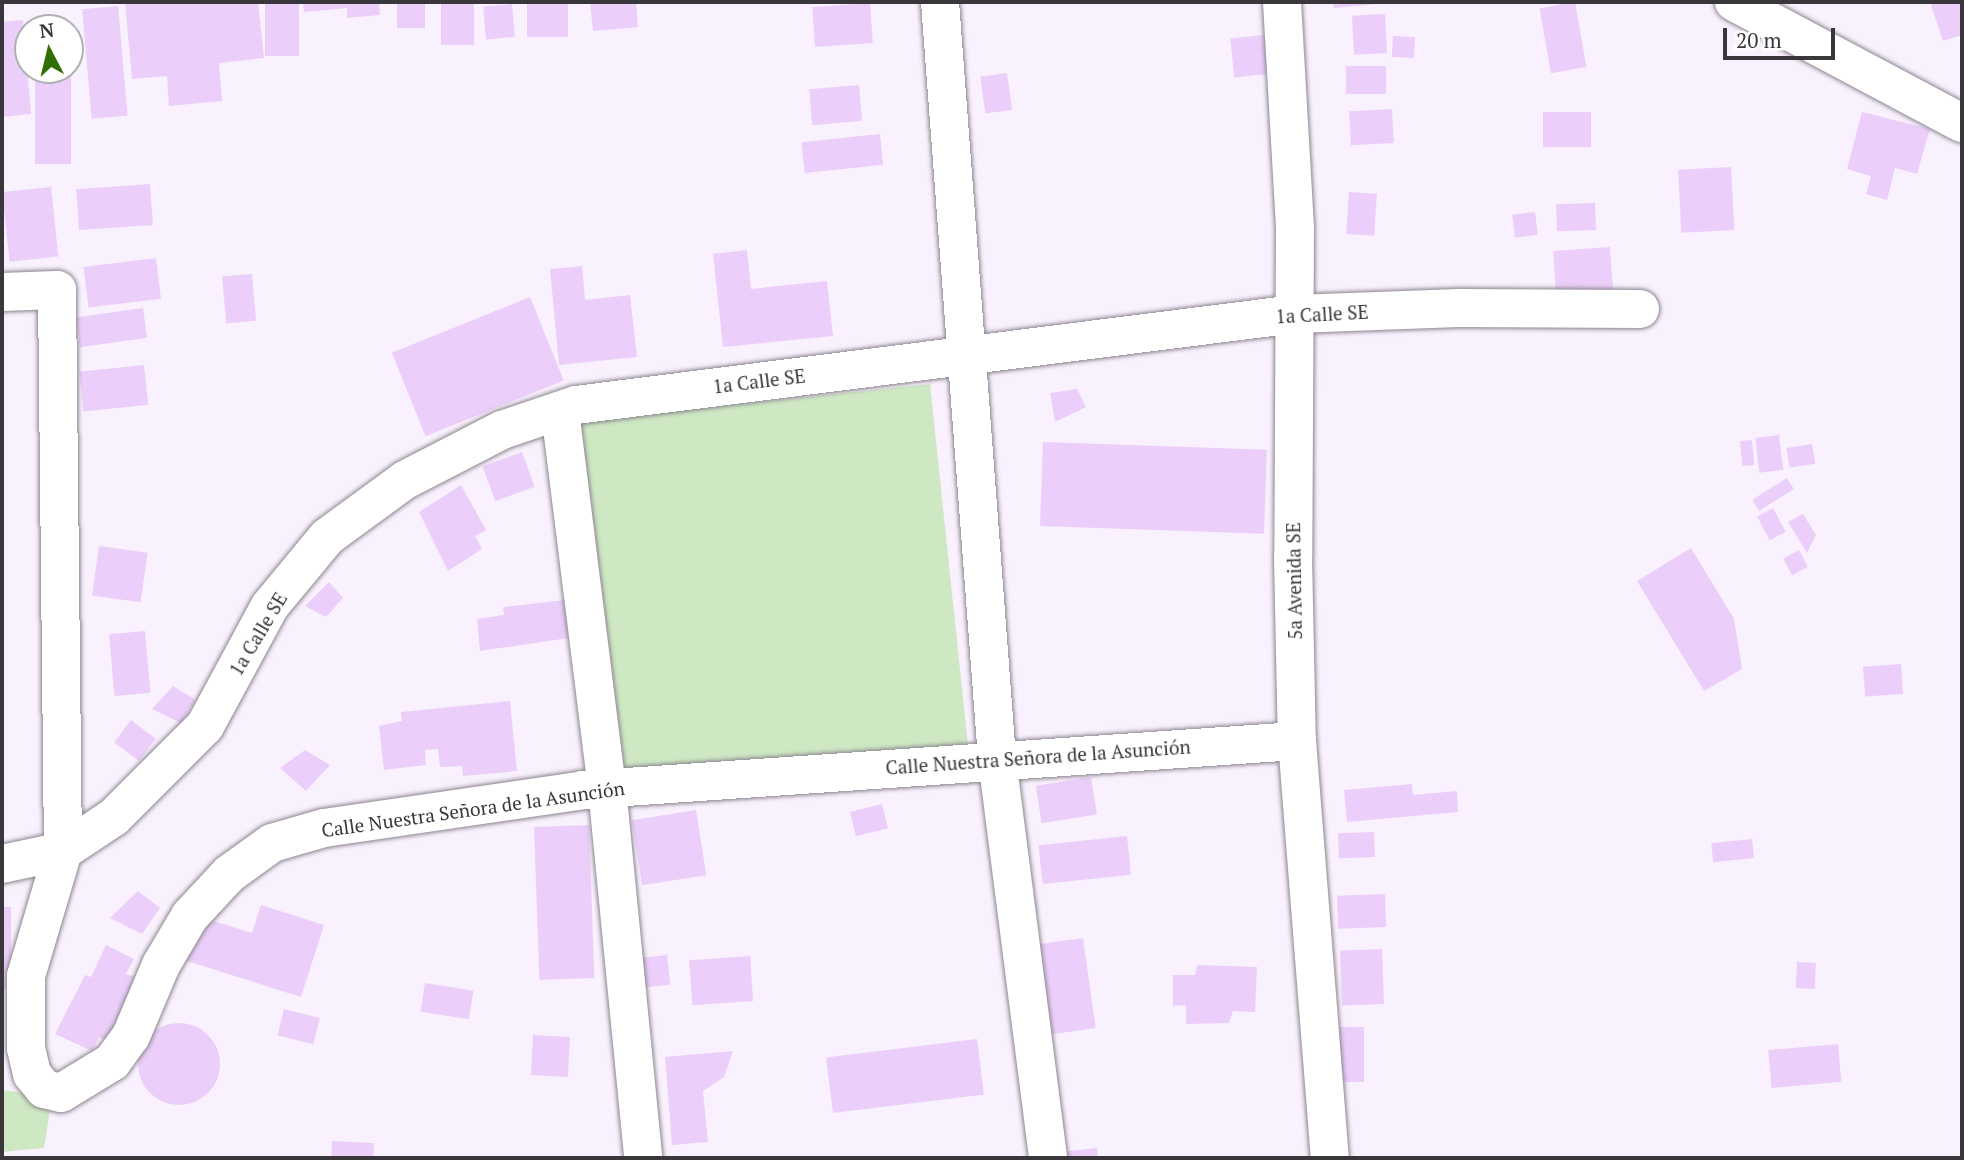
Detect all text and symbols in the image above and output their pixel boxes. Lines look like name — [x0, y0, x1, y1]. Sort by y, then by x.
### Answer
north arrow — [14, 14, 84, 84]
scale bar — [1726, 14, 1838, 58]
text: N — [38, 16, 55, 43]
text: 20 m — [1736, 26, 1782, 54]
street label: 1a Calle SE — [1275, 300, 1369, 328]
street label: 1a Calle SE — [711, 364, 807, 398]
street label: 5a Avenida SE — [1282, 522, 1306, 640]
street label: 1a Calle SE — [224, 588, 292, 680]
street label: Calle Nuestra Señora de la Asunción — [885, 735, 1191, 779]
street label: Calle Nuestra Señora de la Asunción — [320, 776, 626, 842]

